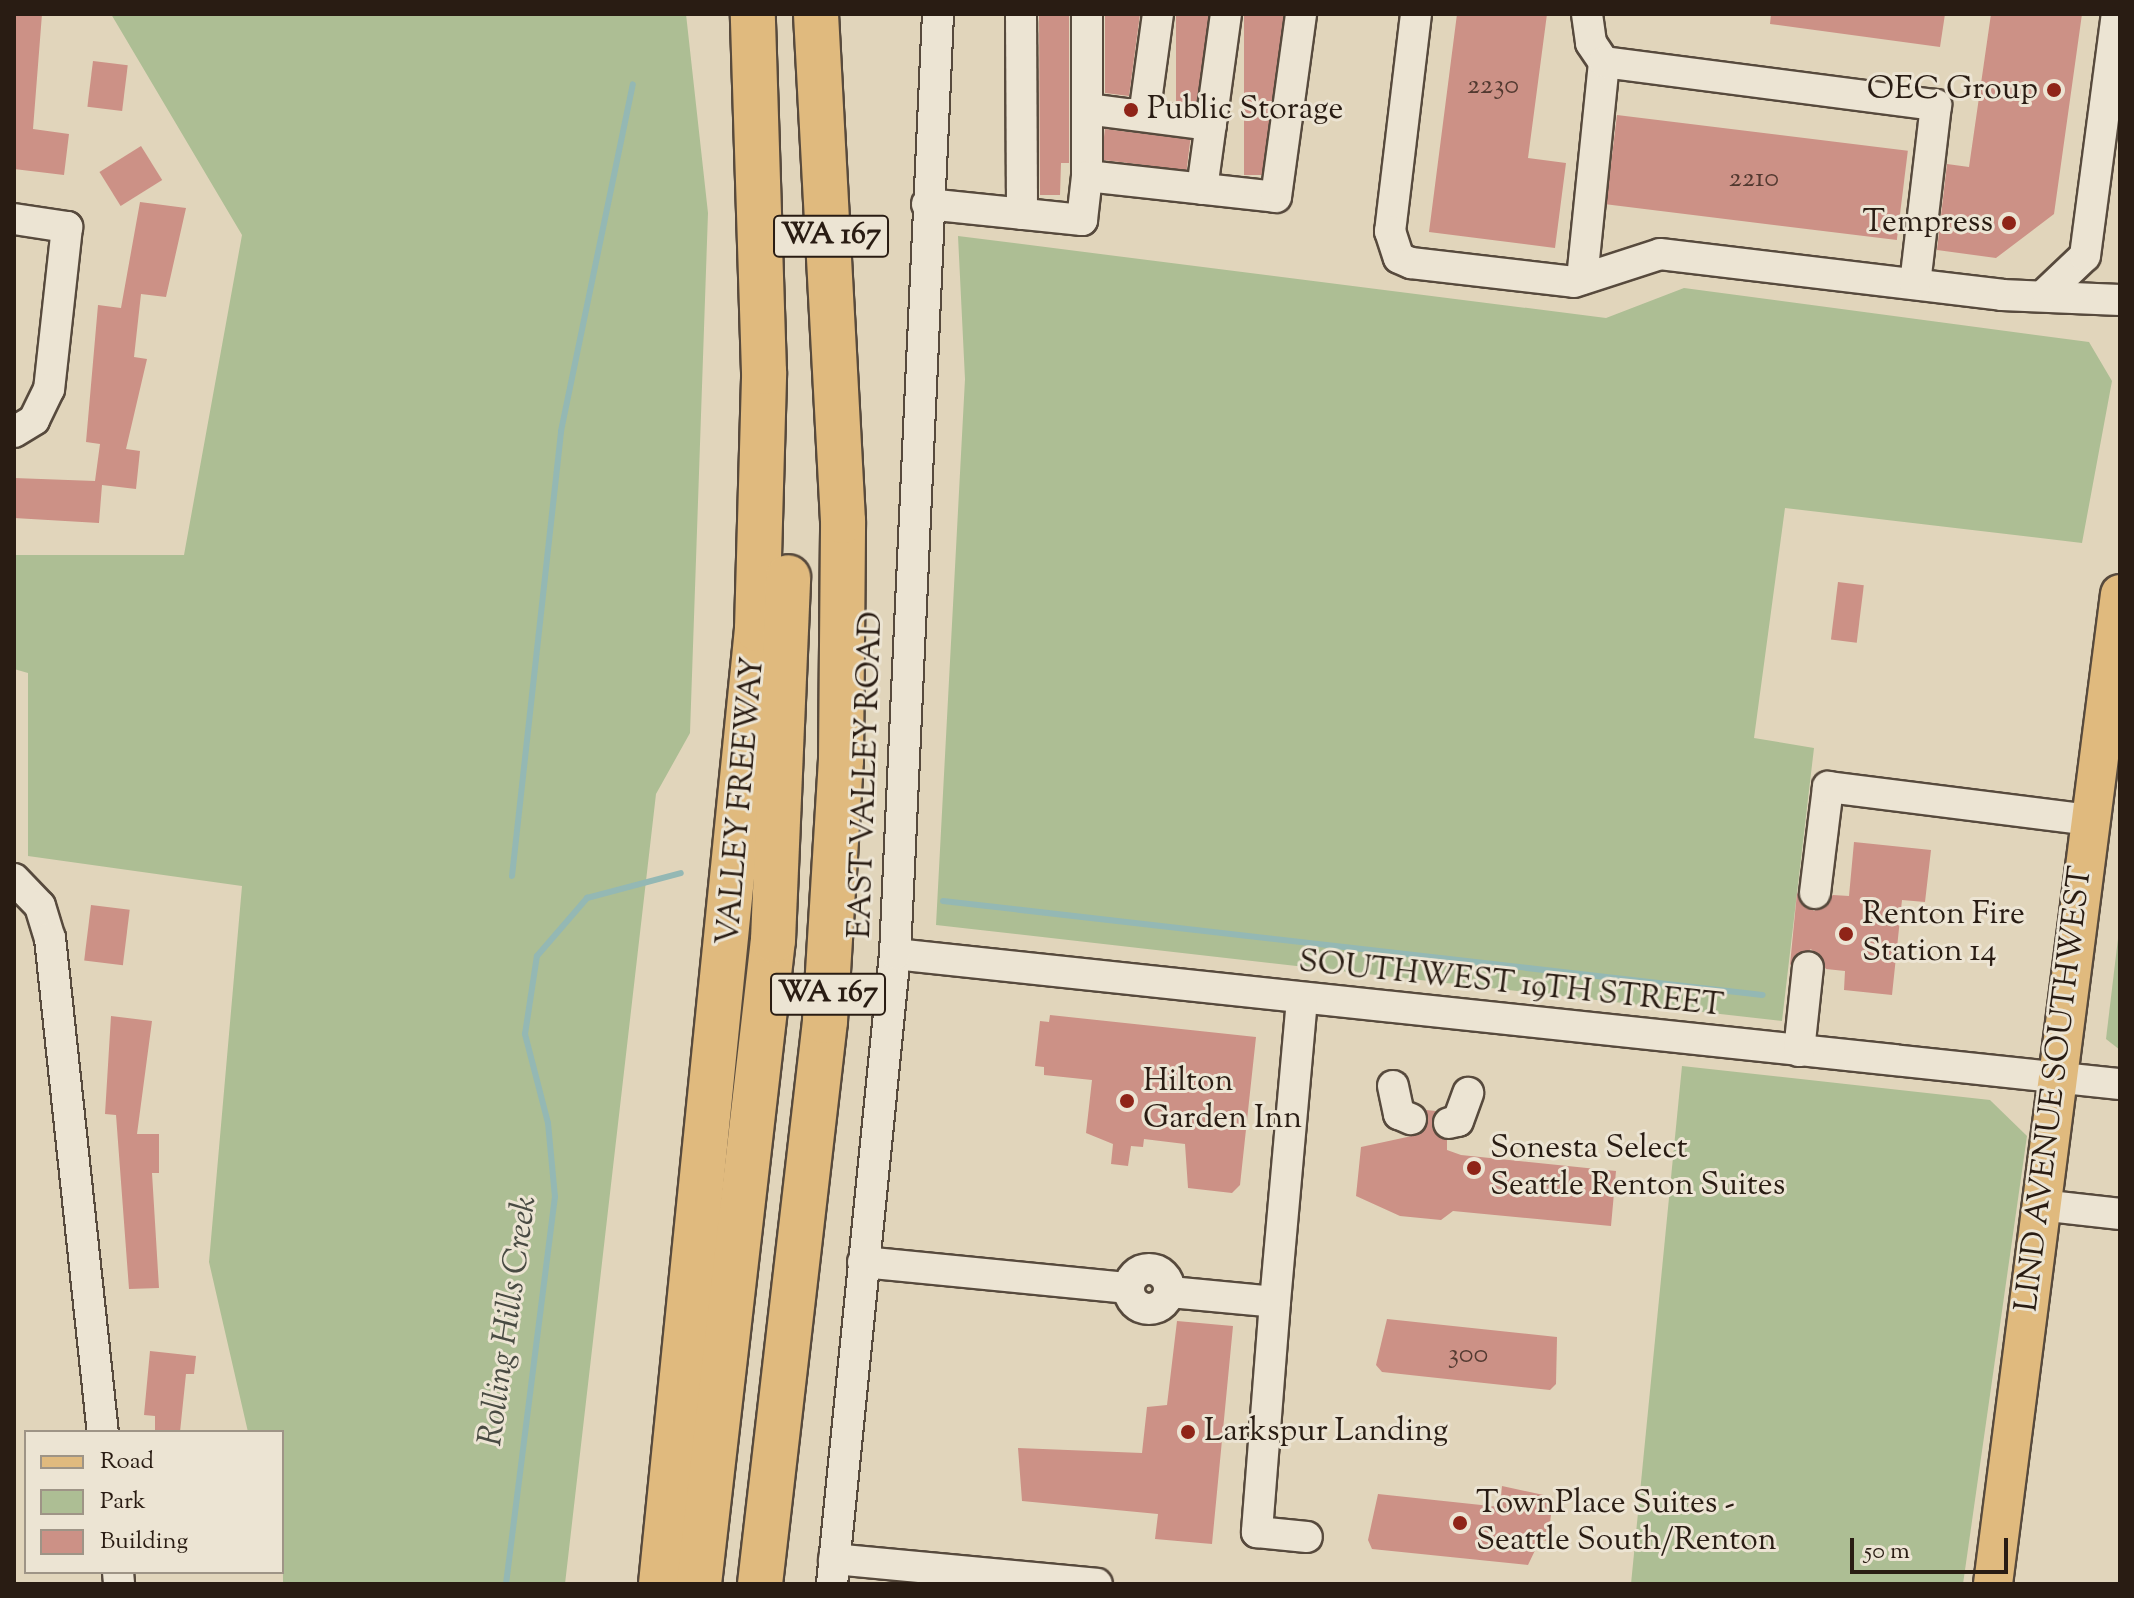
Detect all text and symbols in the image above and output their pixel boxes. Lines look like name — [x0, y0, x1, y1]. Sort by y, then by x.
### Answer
house number: 2230 — [1467, 69, 1519, 103]
place label: OEC Group — [1867, 71, 2038, 109]
marker: OEC Group — [2045, 81, 2063, 99]
place label: Public Storage — [1147, 91, 1343, 129]
marker: Public Storage — [1122, 101, 1140, 119]
house number: 2210 — [1729, 162, 1779, 196]
place label: Tempress — [1862, 204, 1993, 242]
road number: WA 167 — [773, 210, 889, 262]
marker: Tempress — [2000, 214, 2018, 232]
street label: EAST VALLEY ROAD — [842, 611, 892, 939]
street label: VALLEY FREEWAY — [710, 655, 774, 947]
street label: LIND AVENUE SOUTHWEST — [2009, 864, 2101, 1314]
place label: Renton Fire Station 14 — [1862, 897, 2025, 972]
marker: Renton Fire Station 14 — [1837, 925, 1855, 943]
street label: SOUTHWEST 19TH STREET — [1297, 944, 1725, 1026]
road number: WA 167 — [770, 968, 886, 1020]
place label: Hilton Garden Inn — [1143, 1064, 1302, 1139]
marker: Hilton Garden Inn — [1118, 1092, 1136, 1110]
place label: Sonesta Select Seattle Renton Suites — [1490, 1131, 1785, 1206]
marker: Sonesta Select Seattle Renton Suites — [1465, 1159, 1483, 1177]
water label: Rolling Hills Creek — [471, 1193, 547, 1449]
house number: 300 — [1448, 1338, 1488, 1372]
place label: Larkspur Landing — [1204, 1413, 1448, 1451]
marker: Larkspur Landing — [1179, 1423, 1197, 1441]
legend — [24, 1430, 284, 1574]
text: Road — [100, 1445, 154, 1479]
text: Park — [100, 1485, 146, 1519]
place label: TownPlace Suites - Seattle South/Renton — [1476, 1486, 1777, 1561]
marker: TownPlace Suites - Seattle South/Renton — [1451, 1514, 1469, 1532]
scale bar — [1854, 1522, 2012, 1572]
text: Building — [100, 1525, 188, 1559]
text: 50 m — [1864, 1535, 1910, 1569]

